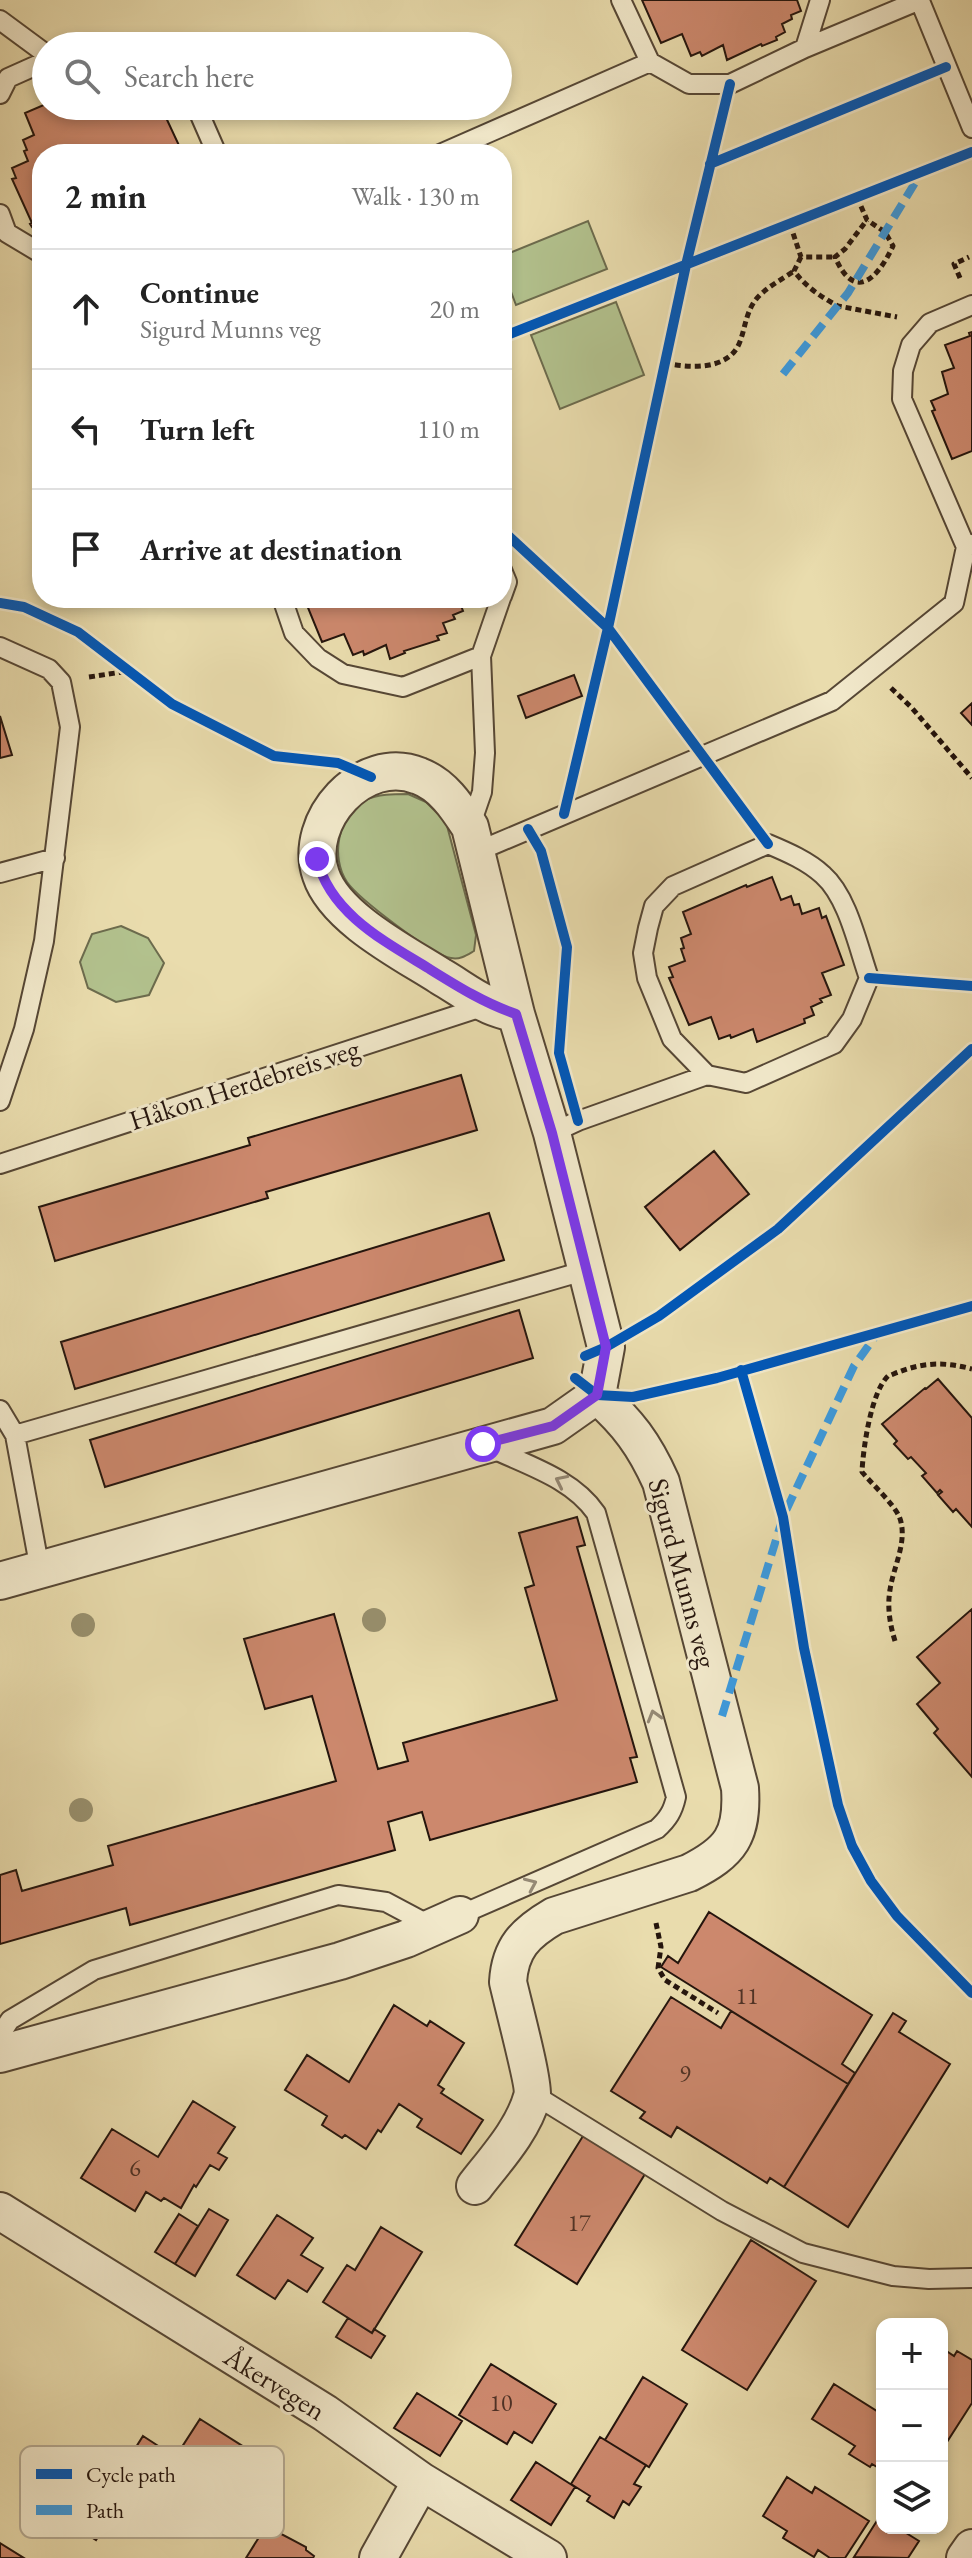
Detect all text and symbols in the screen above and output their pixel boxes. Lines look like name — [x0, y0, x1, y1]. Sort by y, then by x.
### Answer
search box — [32, 32, 512, 120]
icon: search — [60, 54, 104, 98]
text: Search here — [124, 57, 254, 96]
text: 2 min — [64, 174, 147, 218]
text: Walk · 130 m — [352, 179, 480, 213]
text: Continue — [140, 273, 259, 312]
icon: ahead — [64, 287, 108, 331]
text: 20 m — [430, 292, 480, 326]
text: Sigurd Munns veg — [140, 312, 321, 346]
icon: left — [64, 407, 108, 451]
text: Turn left — [140, 410, 254, 449]
text: 110 m — [417, 412, 480, 446]
icon: arrive — [64, 527, 108, 571]
text: Arrive at destination — [140, 530, 402, 569]
route end — [299, 841, 335, 877]
street label: Håkon Herdebreis veg — [124, 1030, 365, 1138]
route start — [465, 1426, 501, 1462]
street label: Sigurd Munns veg — [640, 1474, 726, 1673]
one-way arrow — [554, 1475, 569, 1491]
one-way arrow — [646, 1710, 663, 1724]
one-way arrow — [523, 1878, 537, 1894]
house number: 11 — [735, 1980, 759, 2011]
house number: 9 — [679, 2058, 691, 2089]
house number: 6 — [129, 2152, 141, 2183]
house number: 17 — [567, 2207, 591, 2238]
map controls — [876, 2318, 948, 2534]
button: + — [876, 2318, 948, 2390]
street label: Åkervegen — [217, 2337, 333, 2428]
house number: 10 — [489, 2387, 513, 2418]
button: − — [876, 2390, 948, 2462]
legend — [20, 2446, 284, 2538]
text: Cycle path — [86, 2460, 176, 2489]
button: layers — [876, 2462, 948, 2534]
text: Path — [86, 2496, 124, 2525]

